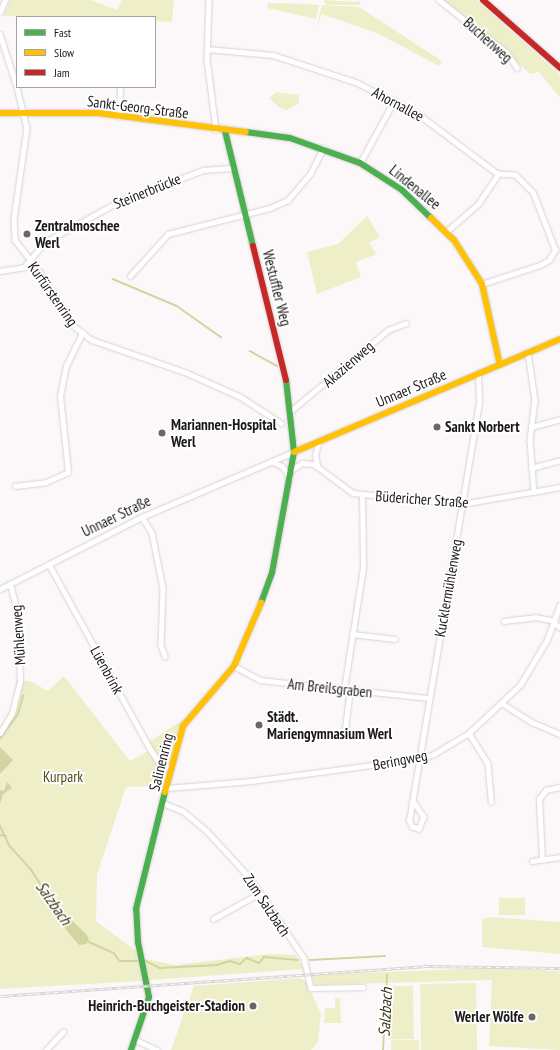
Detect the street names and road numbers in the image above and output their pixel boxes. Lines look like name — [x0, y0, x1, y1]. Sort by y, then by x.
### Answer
street label: Buchenweg — [460, 13, 516, 67]
street label: Ahornallee — [369, 83, 427, 125]
street label: Sankt-Georg-Straße — [86, 92, 190, 122]
street label: Lindenallee — [386, 161, 444, 213]
street label: Steinerbrücke — [111, 169, 183, 213]
street label: Westuffler Weg — [259, 248, 295, 328]
street label: Kurfürstenring — [24, 258, 82, 330]
street label: Akazienweg — [319, 337, 377, 391]
street label: Unnaer Straße — [373, 365, 449, 411]
street label: Büdericher Straße — [375, 487, 469, 511]
street label: Unnaer Straße — [79, 492, 153, 540]
street label: Kucklermühlenweg — [431, 538, 465, 638]
street label: Mühlenweg — [7, 604, 29, 666]
street label: Lüenbrink — [87, 643, 127, 697]
street label: Am Breilsgraben — [287, 675, 373, 701]
street label: Salinenring — [145, 731, 177, 793]
street label: Beringweg — [371, 746, 429, 774]
street label: Zum Salzbach — [240, 870, 294, 940]

